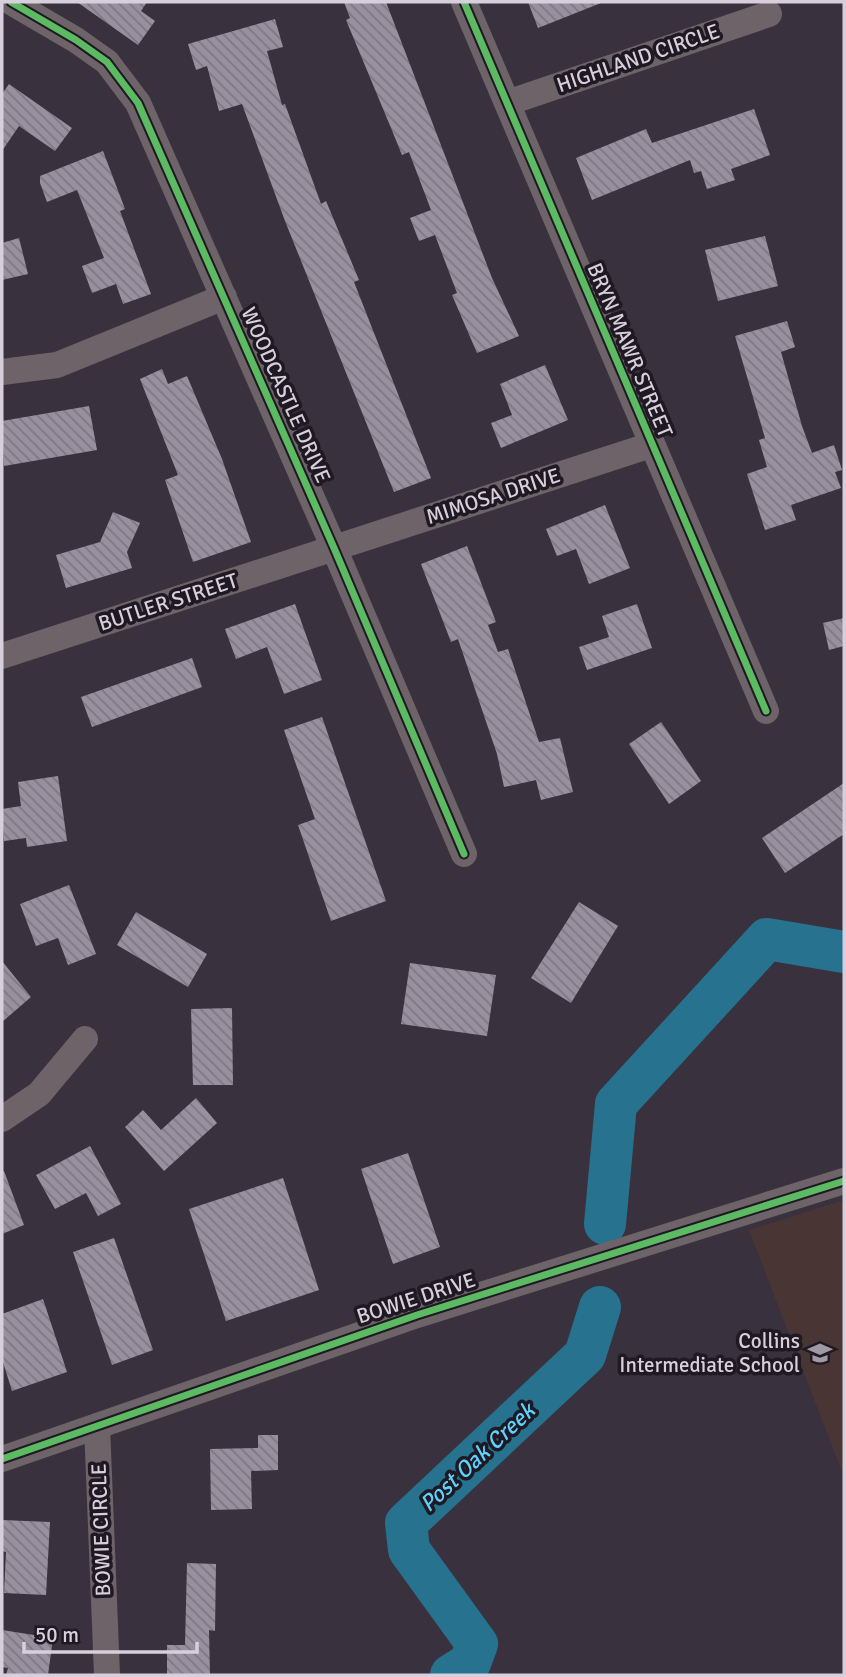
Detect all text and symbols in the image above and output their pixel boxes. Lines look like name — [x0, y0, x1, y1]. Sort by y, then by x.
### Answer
street label: HIGHLAND CIRCLE — [553, 18, 723, 98]
street label: BRYN MAWR STREET — [582, 259, 679, 442]
street label: WOODCASTLE DRIVE — [236, 303, 336, 487]
street label: MIMOSA DRIVE — [423, 462, 563, 530]
street label: BUTLER STREET — [95, 567, 242, 637]
street label: BOWIE DRIVE — [353, 1267, 479, 1329]
place label: Collins Intermediate School — [619, 1328, 800, 1378]
school or university icon: Collins Intermediate School — [806, 1339, 834, 1367]
water label: Post Oak Creek — [414, 1395, 543, 1518]
street label: BOWIE CIRCLE — [86, 1463, 116, 1597]
scale bar — [24, 1610, 198, 1654]
text: 50 m — [35, 1622, 79, 1648]

